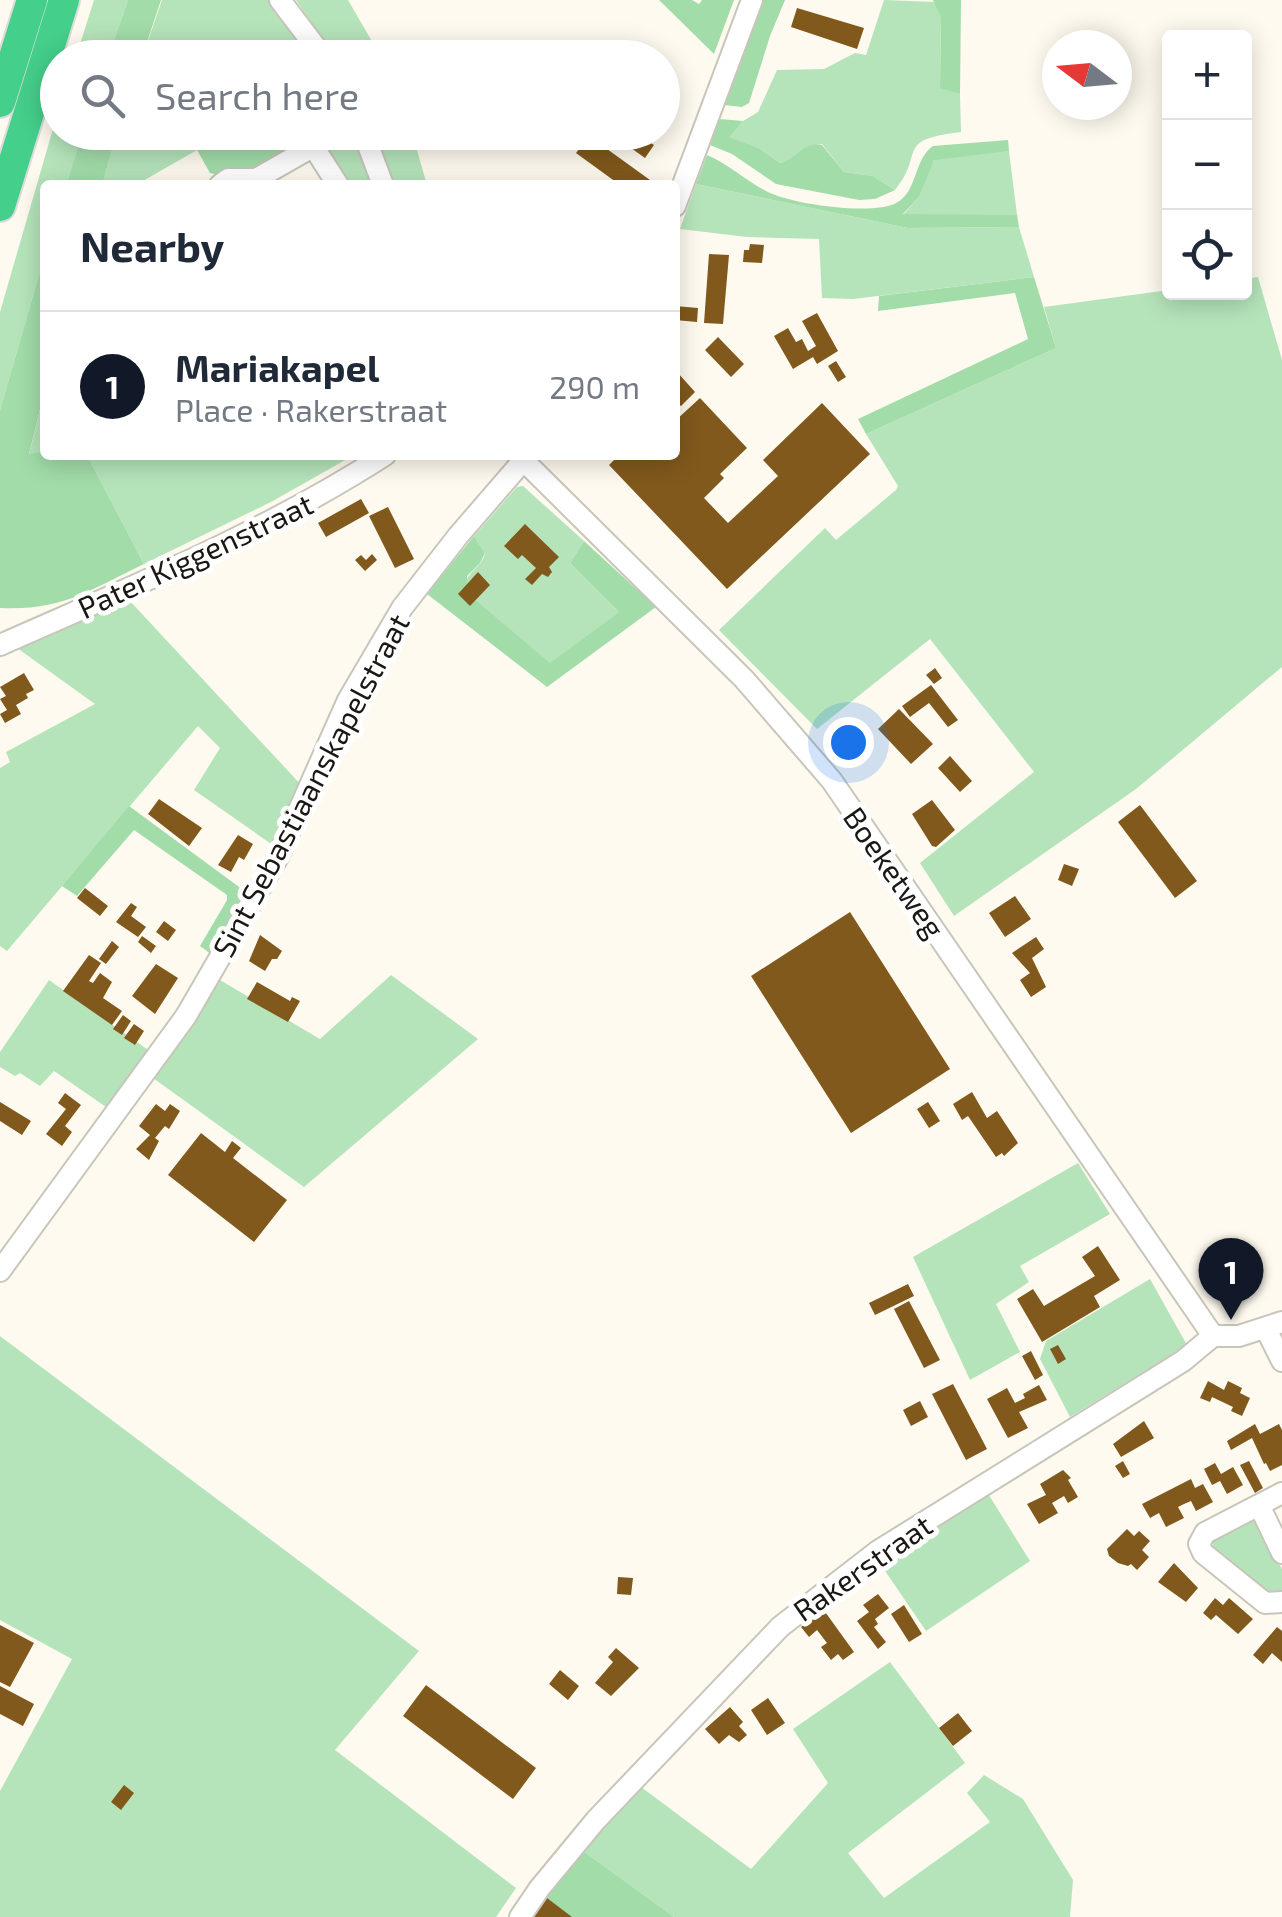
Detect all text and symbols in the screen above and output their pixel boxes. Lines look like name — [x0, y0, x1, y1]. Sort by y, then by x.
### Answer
north arrow — [1042, 30, 1132, 120]
map controls — [1162, 30, 1252, 300]
button: + — [1162, 30, 1252, 120]
search box — [40, 40, 680, 150]
icon: search — [75, 68, 130, 123]
text: Search here — [155, 72, 359, 118]
button: − — [1162, 120, 1252, 210]
button: locate — [1162, 210, 1252, 300]
text: Nearby — [80, 220, 224, 270]
text: Mariakapel — [175, 344, 379, 390]
text: 1 — [106, 367, 119, 405]
text: 290 m — [549, 367, 640, 405]
text: Place · Rakerstraat — [175, 390, 447, 428]
street label: Pater Kiggenstraat — [72, 485, 318, 625]
street label: Sint Sebastiaanskapelstraat — [204, 607, 416, 963]
your location — [823, 717, 874, 768]
street label: Boeketweg — [837, 800, 953, 945]
pin: 1 — [1198, 1238, 1264, 1320]
street label: Rakerstraat — [786, 1506, 938, 1628]

